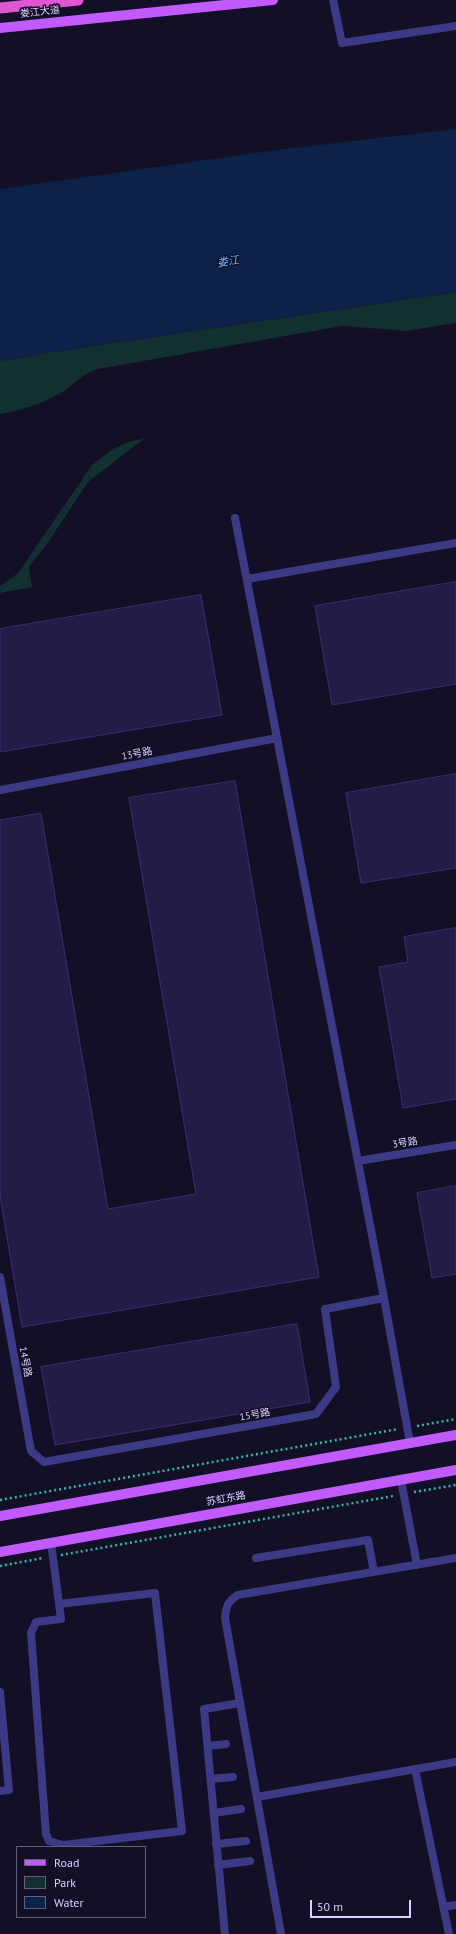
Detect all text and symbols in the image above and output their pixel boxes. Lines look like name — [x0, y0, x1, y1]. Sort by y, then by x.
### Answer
street label: 娄江大道 — [19, 4, 61, 20]
water label: 娄江 — [216, 254, 240, 270]
street label: 13号路 — [121, 745, 153, 763]
street label: 3号路 — [391, 1135, 419, 1151]
street label: 14号路 — [16, 1346, 34, 1378]
street label: 15号路 — [239, 1406, 271, 1424]
street label: 苏虹东路 — [205, 1490, 247, 1508]
legend — [16, 1846, 146, 1918]
text: Road — [54, 1855, 79, 1870]
text: Park — [54, 1875, 76, 1890]
scale bar — [312, 1892, 413, 1918]
text: Water — [54, 1895, 84, 1910]
text: 50 m — [317, 1899, 343, 1914]

